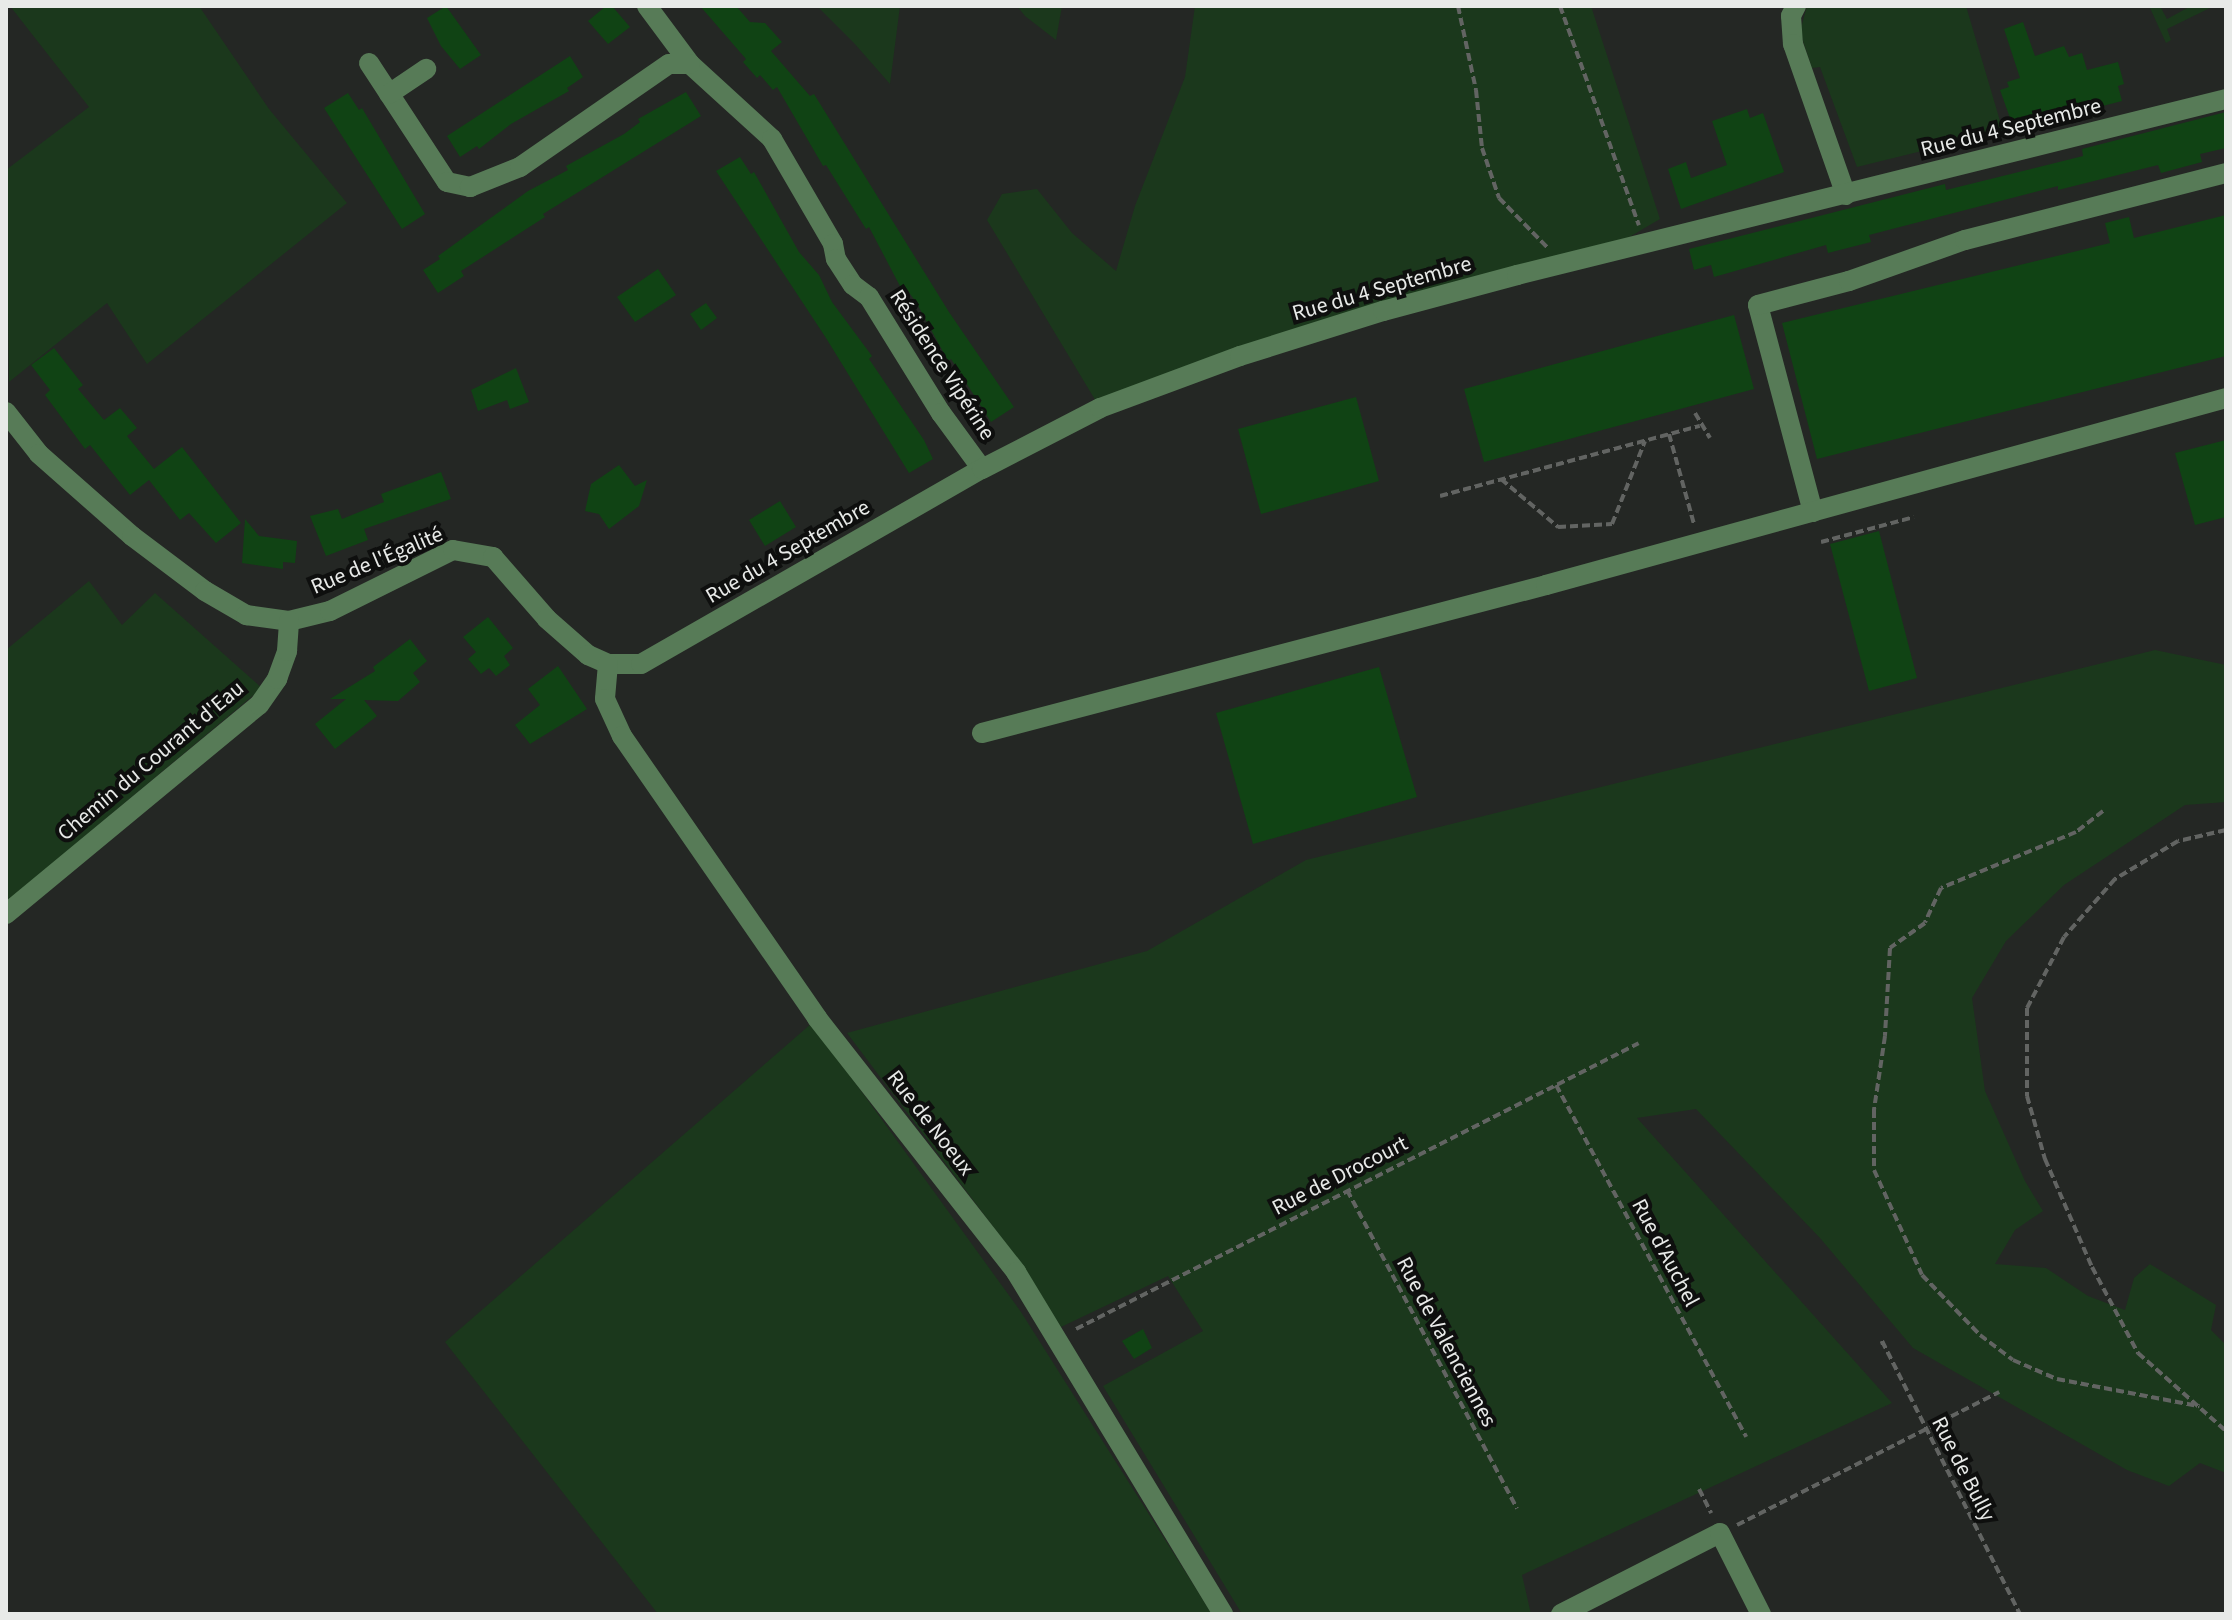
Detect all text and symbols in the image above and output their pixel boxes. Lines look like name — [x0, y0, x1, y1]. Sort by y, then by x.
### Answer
street label: Rue du 4 Septembre — [1918, 93, 2104, 163]
street label: Rue du 4 Septembre — [1289, 251, 1475, 327]
street label: Résidence Vipérine — [884, 285, 1000, 445]
street label: Rue du 4 Septembre — [701, 494, 875, 610]
street label: Rue de l'Égalité — [307, 521, 447, 601]
street label: Chemin du Courant d'Eau — [53, 675, 249, 847]
street label: Rue de Noeux — [881, 1065, 979, 1181]
street label: Rue de Drocourt — [1268, 1130, 1412, 1222]
street label: Rue d'Auchel — [1626, 1194, 1704, 1312]
street label: Rue de Valenciennes — [1390, 1253, 1502, 1431]
street label: Rue de Bully — [1925, 1412, 2001, 1526]

